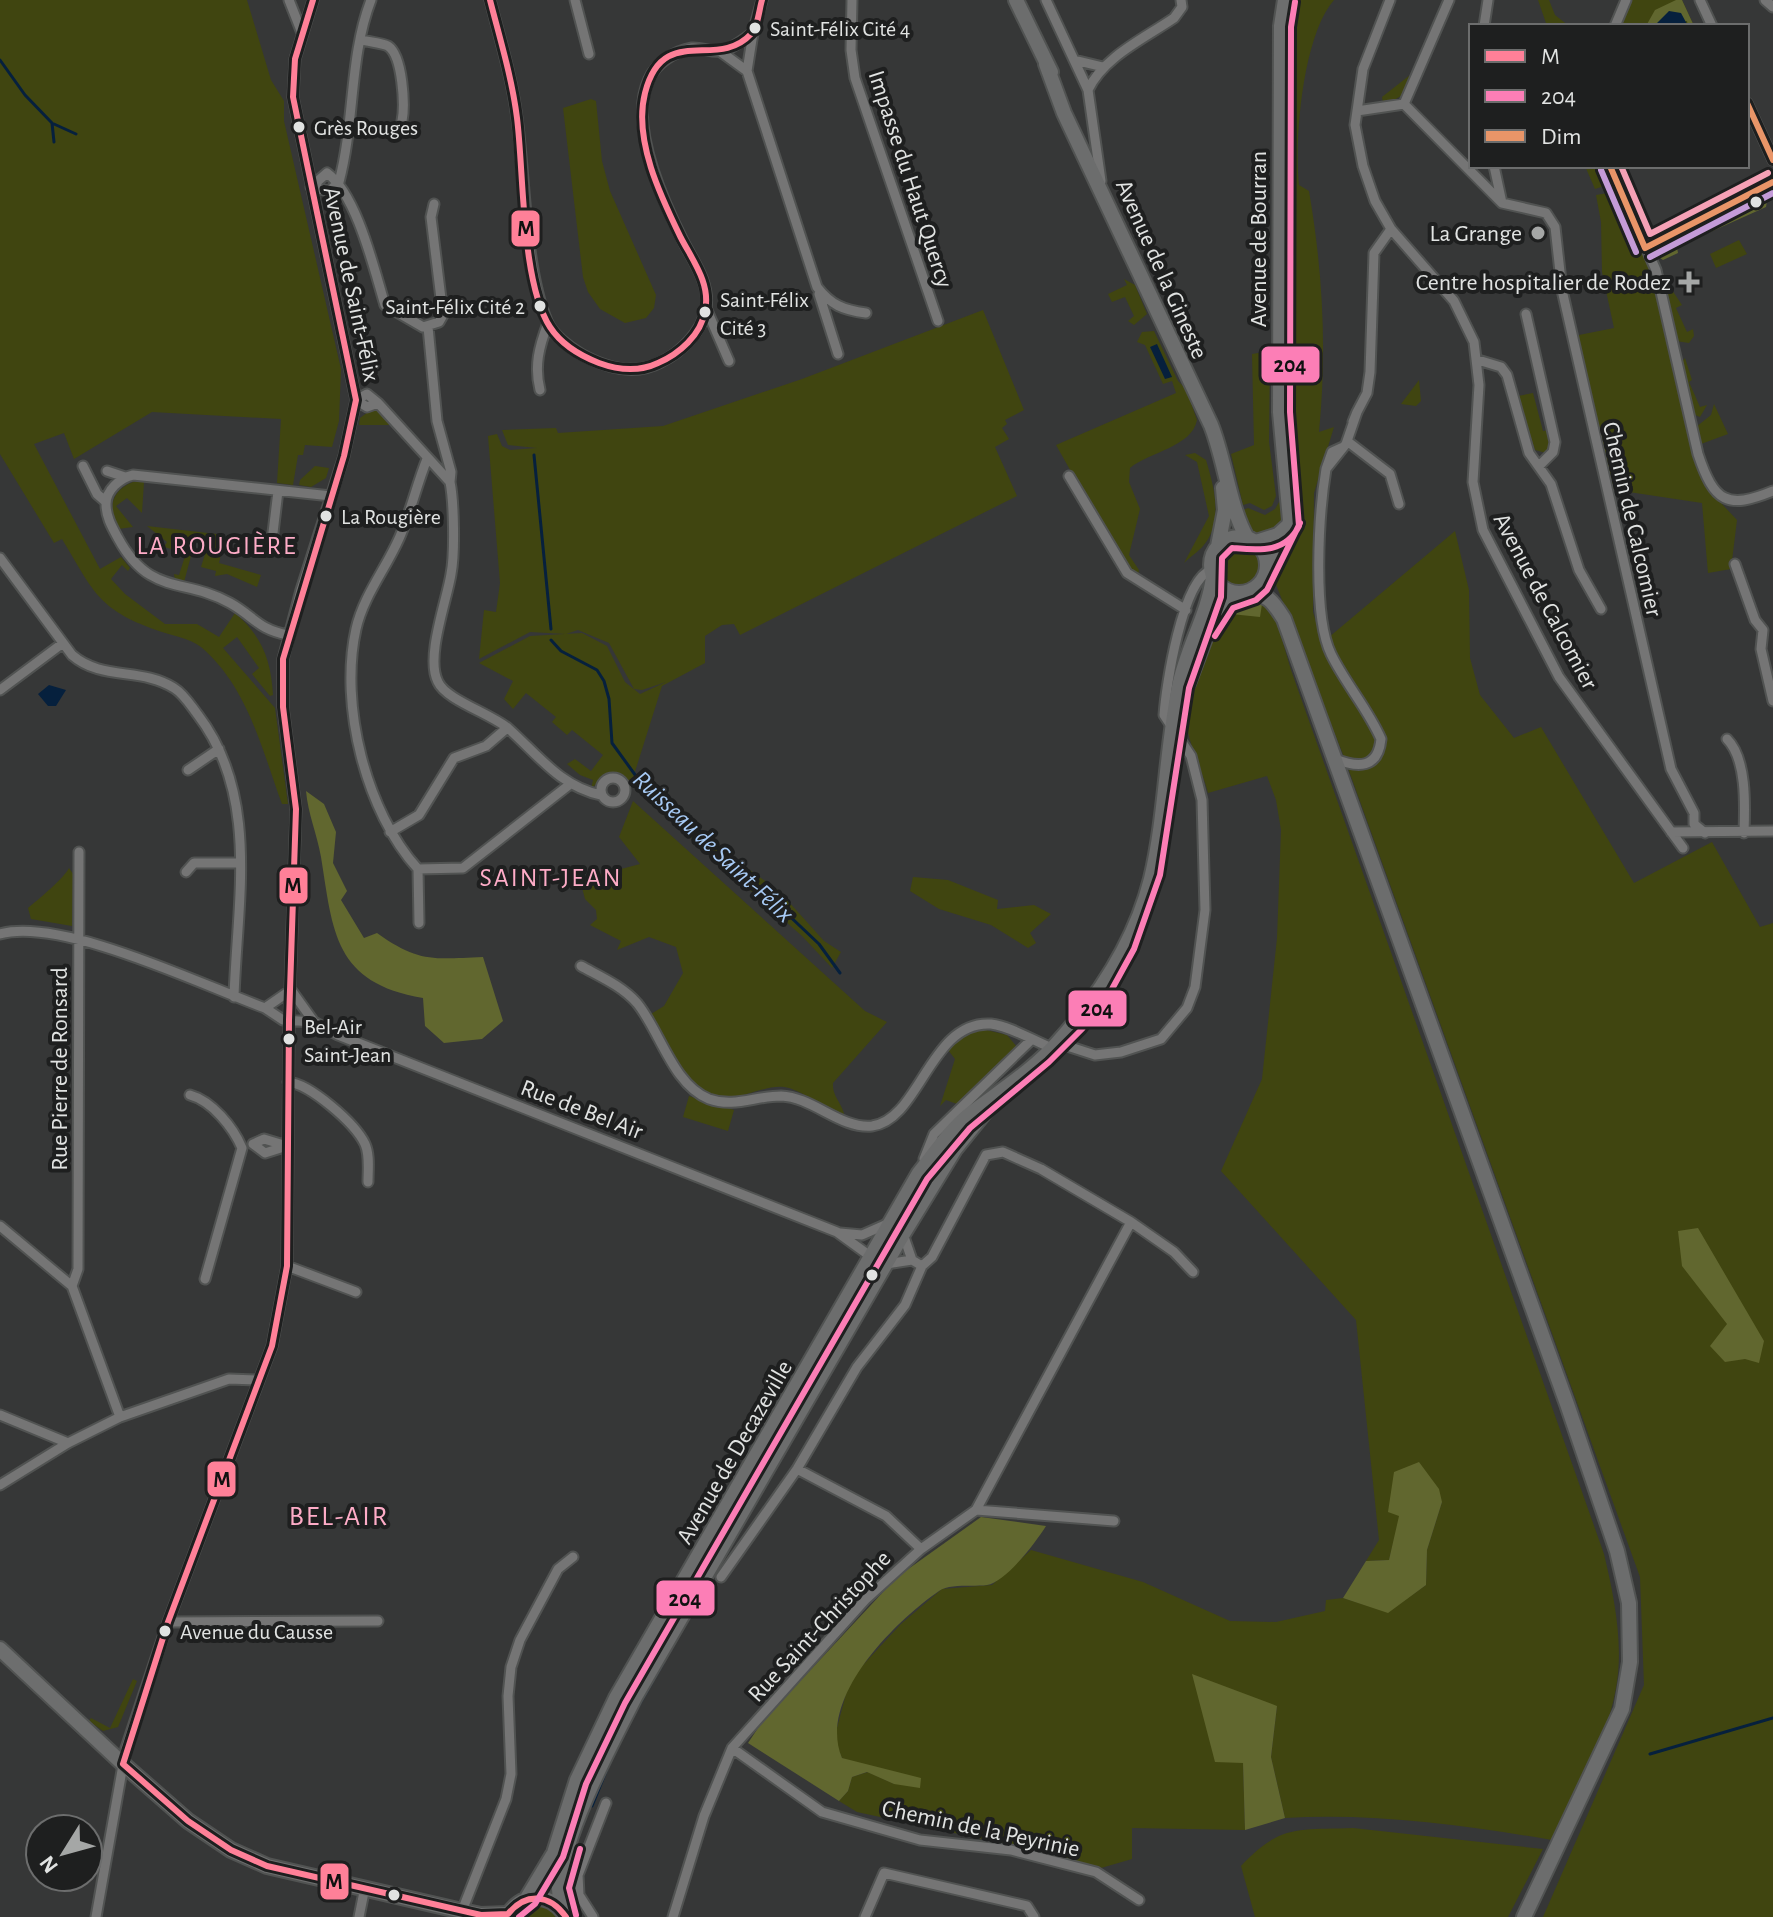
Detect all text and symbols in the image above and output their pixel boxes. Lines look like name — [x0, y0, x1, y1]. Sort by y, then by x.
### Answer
place label: Saint-Félix Cité 4 — [770, 18, 910, 40]
marker: Saint-Félix Cité 4 — [747, 20, 763, 36]
legend — [1469, 24, 1749, 168]
text: M — [1541, 45, 1560, 69]
street label: Impasse du Haut Quercy — [864, 68, 957, 291]
text: 204 — [1541, 85, 1576, 109]
place label: Grès Rouges — [314, 117, 418, 139]
marker: Grès Rouges — [291, 119, 307, 135]
text: Dim — [1541, 125, 1582, 149]
street label: Avenue de Bourran — [1247, 151, 1271, 327]
street label: Avenue de la Gineste — [1111, 176, 1211, 363]
street label: Avenue de Saint-Félix — [319, 185, 383, 384]
unlabelled marker — [1748, 194, 1764, 210]
line badge: M — [510, 209, 541, 248]
text: M — [517, 218, 535, 240]
place label: La Grange — [1430, 222, 1522, 246]
marker: La Grange — [1529, 224, 1547, 242]
place label: Centre hospitalier de Rodez — [1416, 271, 1671, 295]
marker: Centre hospitalier de Rodez — [1678, 271, 1700, 293]
place label: Saint-Félix Cité 3 — [720, 289, 809, 339]
place label: Saint-Félix Cité 2 — [385, 296, 525, 318]
marker: Saint-Félix Cité 2 — [532, 298, 548, 314]
marker: Saint-Félix Cité 3 — [697, 304, 713, 320]
line badge: 204 — [1260, 345, 1321, 384]
text: 204 — [1274, 354, 1306, 376]
street label: Chemin de Calcomier — [1598, 420, 1666, 619]
place label: La Rougière — [341, 506, 441, 528]
marker: La Rougière — [318, 508, 334, 524]
street label: Avenue de Calcomier — [1489, 510, 1602, 694]
district label: LA ROUGIÈRE — [136, 531, 298, 559]
water label: Ruisseau de Saint-Félix — [628, 766, 799, 928]
district label: SAINT-JEAN — [479, 865, 623, 891]
line badge: M — [278, 866, 309, 905]
text: M — [284, 875, 302, 897]
street label: Rue Pierre de Ronsard — [48, 967, 72, 1171]
line badge: 204 — [1067, 989, 1128, 1028]
text: 204 — [1081, 998, 1113, 1020]
place label: Bel-Air Saint-Jean — [304, 1016, 391, 1066]
marker: Bel-Air Saint-Jean — [281, 1031, 297, 1047]
street label: Rue de Bel Air — [517, 1076, 646, 1144]
unlabelled marker — [864, 1267, 880, 1283]
street label: Avenue de Decazeville — [673, 1357, 797, 1548]
line badge: M — [206, 1460, 237, 1498]
text: M — [213, 1469, 231, 1491]
district label: BEL-AIR — [289, 1503, 389, 1531]
street label: Rue Saint-Christophe — [744, 1546, 896, 1707]
line badge: 204 — [655, 1579, 716, 1617]
text: 204 — [669, 1588, 701, 1610]
place label: Avenue du Causse — [180, 1621, 333, 1643]
marker: Avenue du Causse — [157, 1623, 173, 1639]
street label: Chemin de la Peyrinie — [880, 1796, 1082, 1862]
north arrow — [24, 1813, 104, 1893]
text: N — [35, 1852, 62, 1877]
line badge: M — [319, 1862, 350, 1901]
text: M — [325, 1871, 343, 1893]
unlabelled marker — [386, 1887, 402, 1903]

